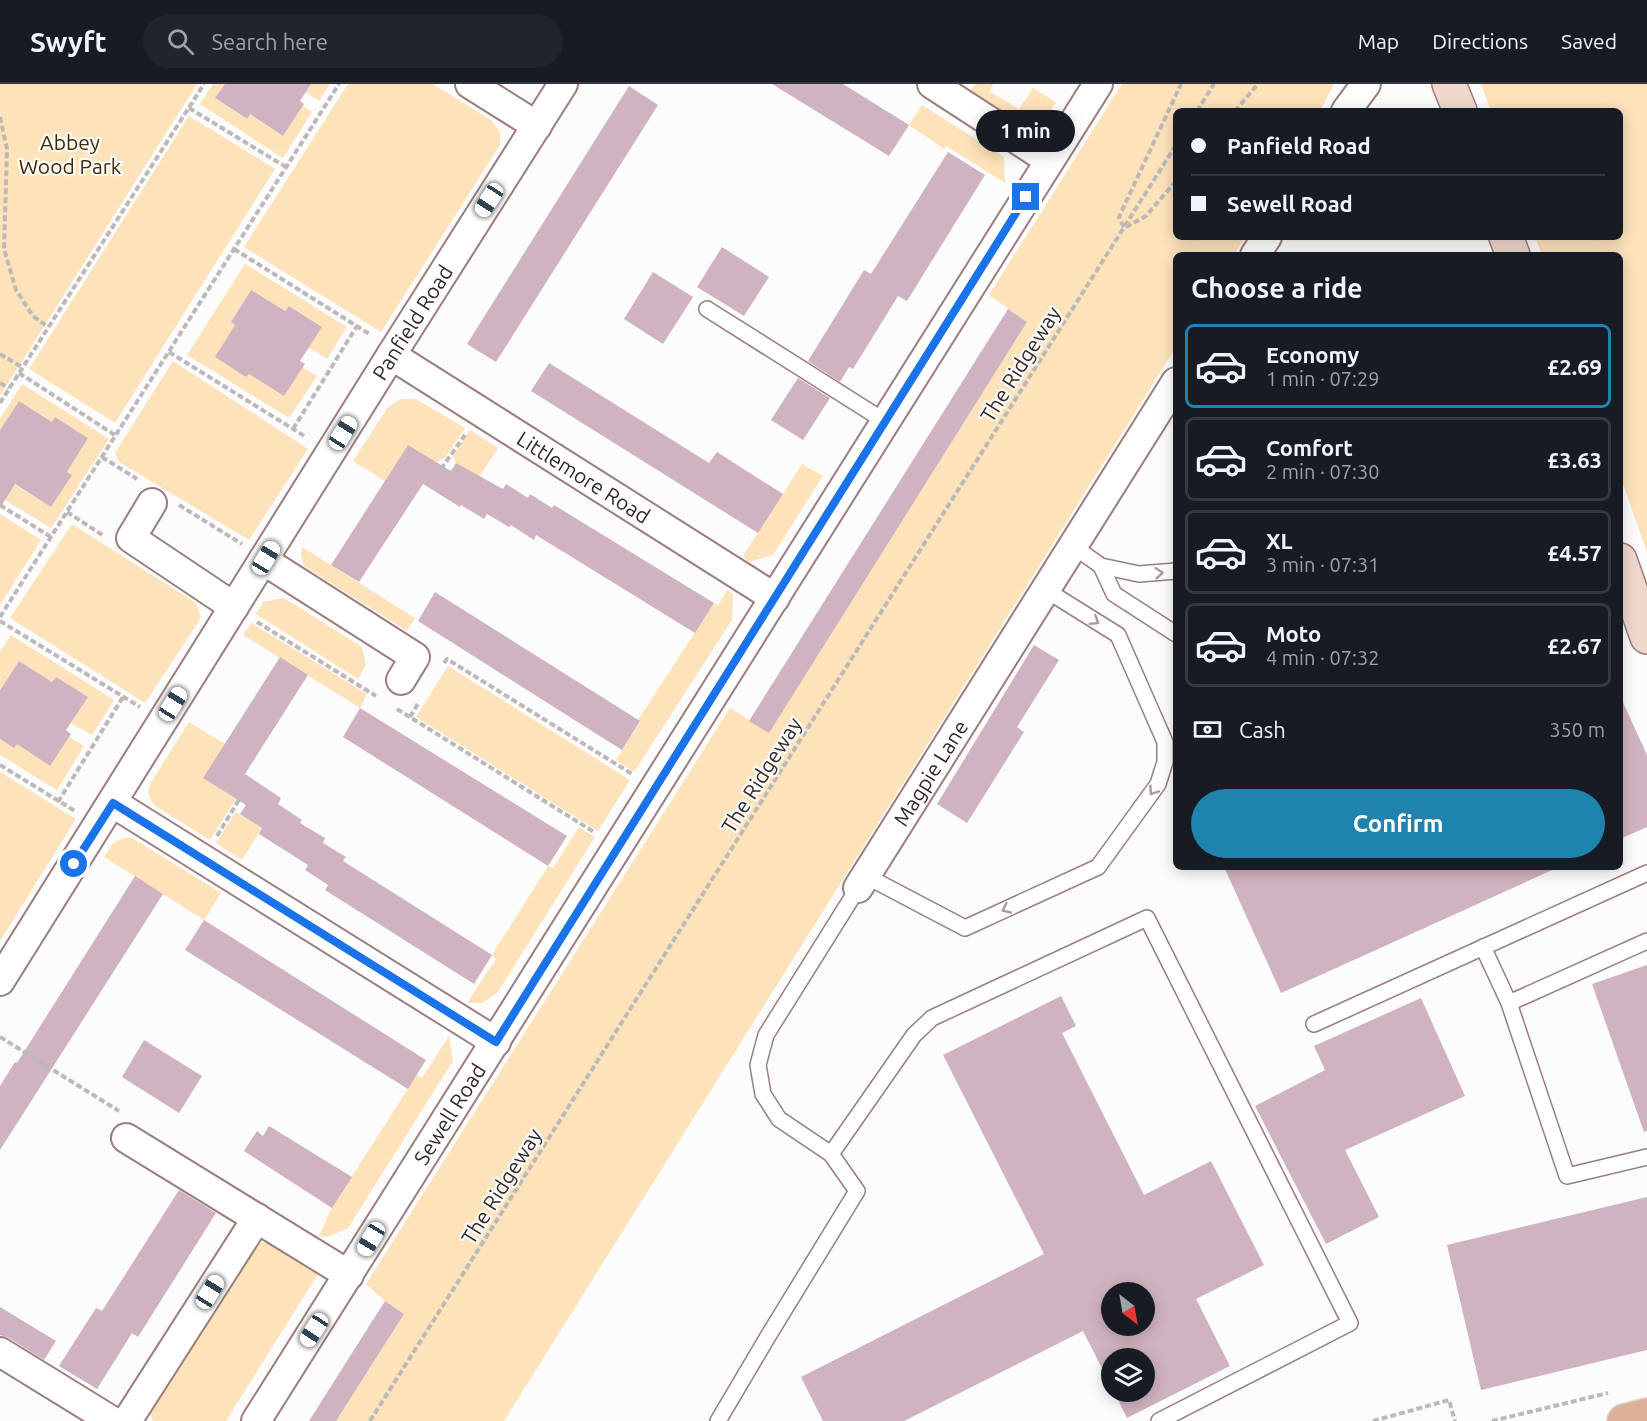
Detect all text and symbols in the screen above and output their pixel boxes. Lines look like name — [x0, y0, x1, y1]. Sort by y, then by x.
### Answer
search box — [143, 14, 563, 68]
icon: search — [164, 25, 197, 58]
text: Swyft — [30, 26, 107, 57]
text: Search here — [212, 29, 328, 54]
text: Map — [1358, 29, 1399, 53]
text: Directions — [1432, 29, 1528, 53]
text: Saved — [1561, 29, 1617, 53]
callout: 1 min — [976, 110, 1076, 152]
text: 1 min — [1000, 119, 1051, 142]
park label: Abbey Wood Park — [19, 130, 122, 178]
text: Panfield Road — [1227, 133, 1371, 158]
car — [472, 180, 506, 220]
route end — [1012, 183, 1039, 210]
text: Sewell Road — [1227, 191, 1353, 216]
street label: Panfield Road — [367, 260, 457, 384]
text: Choose a ride — [1191, 273, 1363, 303]
street label: The Ridgeway — [975, 302, 1065, 426]
icon: car — [1194, 339, 1248, 393]
text: Economy — [1266, 342, 1359, 367]
text: £2.69 — [1547, 354, 1602, 379]
text: 1 min · 07:29 — [1266, 367, 1380, 390]
car — [326, 413, 360, 453]
street label: Littlemore Road — [513, 426, 655, 528]
icon: car — [1194, 432, 1248, 486]
text: Comfort — [1266, 435, 1353, 460]
text: £3.63 — [1547, 447, 1602, 472]
text: 2 min · 07:30 — [1266, 460, 1380, 483]
icon: car — [1194, 525, 1248, 579]
text: XL — [1266, 528, 1293, 553]
car — [249, 538, 283, 578]
text: £4.57 — [1547, 540, 1602, 565]
text: 3 min · 07:31 — [1266, 553, 1380, 576]
one-way arrow — [1155, 567, 1164, 580]
one-way arrow — [1088, 614, 1099, 625]
icon: car — [1194, 618, 1248, 672]
text: Moto — [1266, 621, 1321, 646]
text: £2.67 — [1547, 633, 1602, 658]
text: 4 min · 07:32 — [1266, 646, 1380, 669]
car — [156, 684, 190, 724]
street label: The Ridgeway — [716, 713, 806, 837]
icon: cash — [1191, 713, 1224, 746]
street label: Magpie Lane — [888, 716, 972, 830]
text: Cash — [1239, 717, 1286, 742]
text: 350 m — [1549, 718, 1605, 741]
one-way arrow — [1149, 784, 1160, 795]
button: Confirm — [1191, 789, 1605, 858]
route start — [60, 850, 87, 877]
one-way arrow — [1001, 902, 1012, 914]
street label: Sewell Road — [409, 1059, 490, 1169]
street label: The Ridgeway — [456, 1124, 546, 1248]
car — [354, 1219, 388, 1259]
car — [193, 1272, 227, 1312]
north arrow — [1101, 1282, 1155, 1336]
map controls — [1101, 1282, 1155, 1402]
car — [297, 1310, 331, 1350]
button: layers — [1101, 1348, 1155, 1402]

